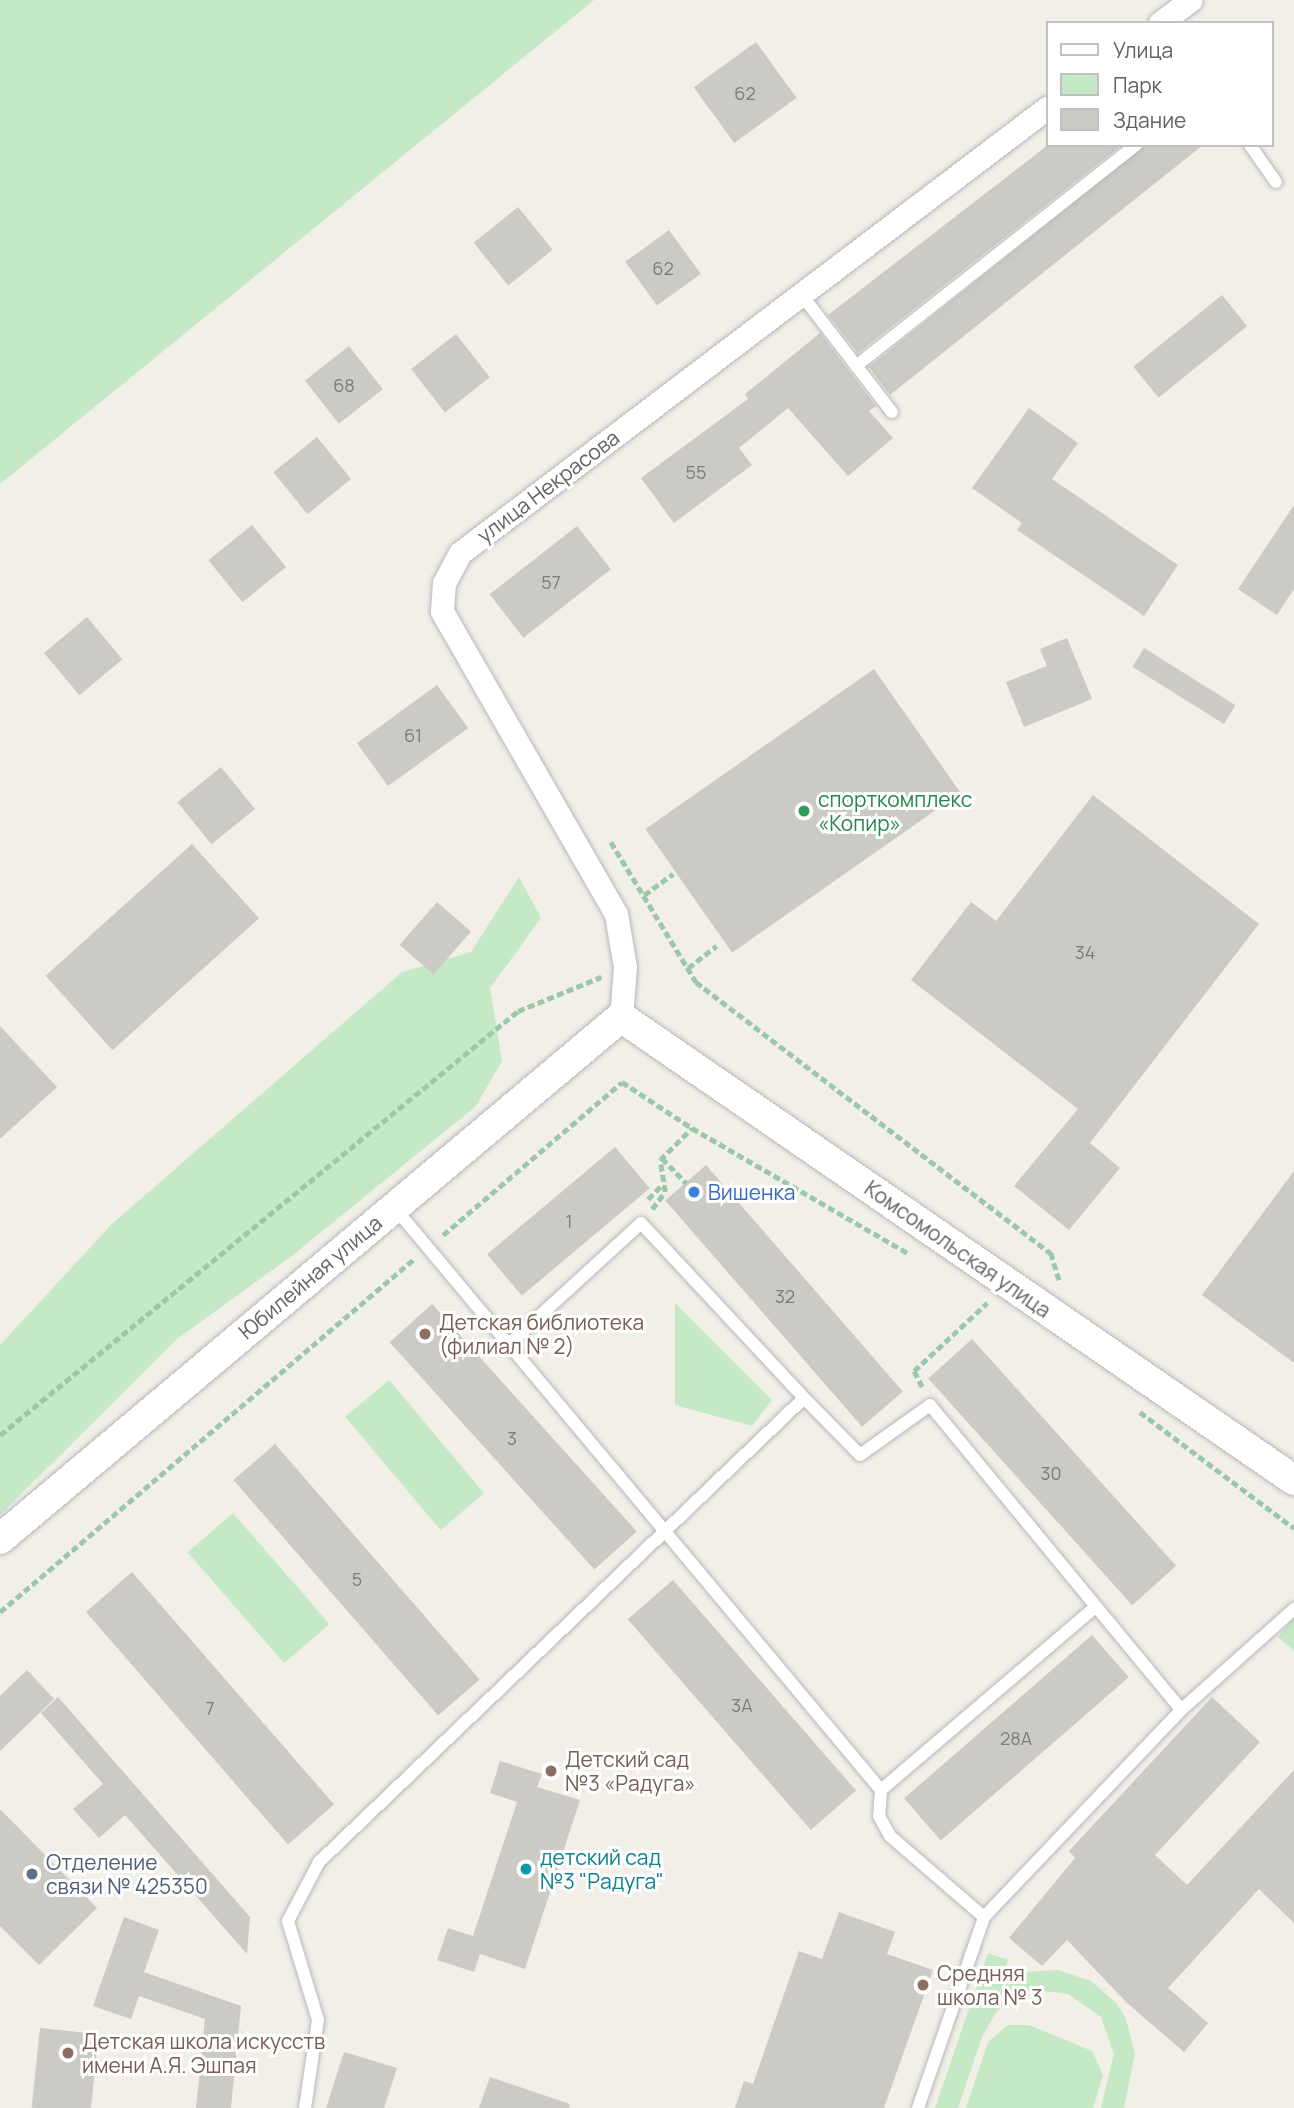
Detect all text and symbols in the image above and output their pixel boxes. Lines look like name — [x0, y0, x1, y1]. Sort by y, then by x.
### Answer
legend — [1046, 21, 1273, 147]
text: Улица — [1113, 36, 1173, 64]
text: Парк — [1113, 71, 1162, 99]
house number: 62 — [734, 82, 756, 104]
text: Здание — [1113, 106, 1186, 134]
house number: 62 — [652, 257, 674, 279]
house number: 68 — [333, 374, 355, 396]
street label: улица Некрасова — [472, 424, 624, 548]
house number: 55 — [686, 461, 706, 483]
house number: 57 — [541, 571, 561, 593]
house number: 61 — [404, 724, 422, 746]
place label: спорткомплекс «Копир» — [818, 786, 972, 836]
marker: спорткомплекс «Копир» — [796, 803, 812, 819]
house number: 34 — [1075, 941, 1095, 963]
street label: Комсомольская улица — [860, 1175, 1056, 1323]
place label: Вишенка — [708, 1179, 796, 1205]
marker: Вишенка — [686, 1184, 702, 1200]
street label: Юбилейная улица — [233, 1210, 387, 1344]
house number: 1 — [565, 1210, 573, 1232]
house number: 32 — [775, 1285, 795, 1307]
place label: Детская библиотека (филиал № 2) — [439, 1309, 644, 1359]
marker: Детская библиотека (филиал № 2) — [417, 1326, 433, 1342]
house number: 3 — [507, 1427, 517, 1449]
house number: 30 — [1041, 1462, 1061, 1484]
house number: 5 — [352, 1568, 362, 1590]
house number: 3А — [731, 1694, 753, 1716]
house number: 7 — [205, 1697, 215, 1719]
house number: 28А — [1000, 1727, 1032, 1749]
place label: Детский сад №3 «Радуга» — [565, 1746, 696, 1796]
marker: Детский сад №3 «Радуга» — [543, 1763, 559, 1779]
place label: детский сад №3 "Радуга" — [540, 1844, 664, 1894]
place label: Отделение связи № 425350 — [46, 1849, 208, 1899]
marker: детский сад №3 "Радуга" — [518, 1861, 534, 1877]
marker: Отделение связи № 425350 — [24, 1866, 40, 1882]
place label: Средняя школа № 3 — [937, 1960, 1043, 2010]
marker: Средняя школа № 3 — [915, 1977, 931, 1993]
place label: Детская школа искусств имени А.Я. Эшпая — [82, 2028, 325, 2078]
marker: Детская школа искусств имени А.Я. Эшпая — [60, 2045, 76, 2061]

